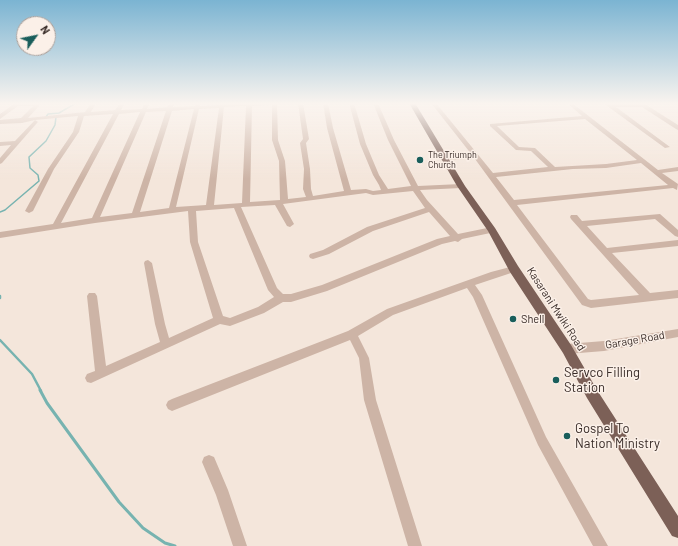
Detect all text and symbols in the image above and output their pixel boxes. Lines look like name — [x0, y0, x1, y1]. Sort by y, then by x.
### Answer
north arrow — [16, 16, 56, 56]
text: N — [38, 23, 53, 36]
place label: The Triumph Church — [428, 150, 477, 171]
marker: The Triumph Church — [415, 155, 425, 165]
street label: Kasarani Mwiki Road — [524, 265, 588, 353]
place label: Shell — [521, 312, 544, 326]
marker: Shell — [508, 314, 518, 324]
street label: Garage Road — [604, 328, 666, 352]
place label: Servco Filling Station — [564, 365, 640, 396]
marker: Servco Filling Station — [551, 375, 561, 385]
place label: Gospel To Nation Ministry — [575, 421, 660, 452]
marker: Gospel To Nation Ministry — [562, 431, 572, 441]

